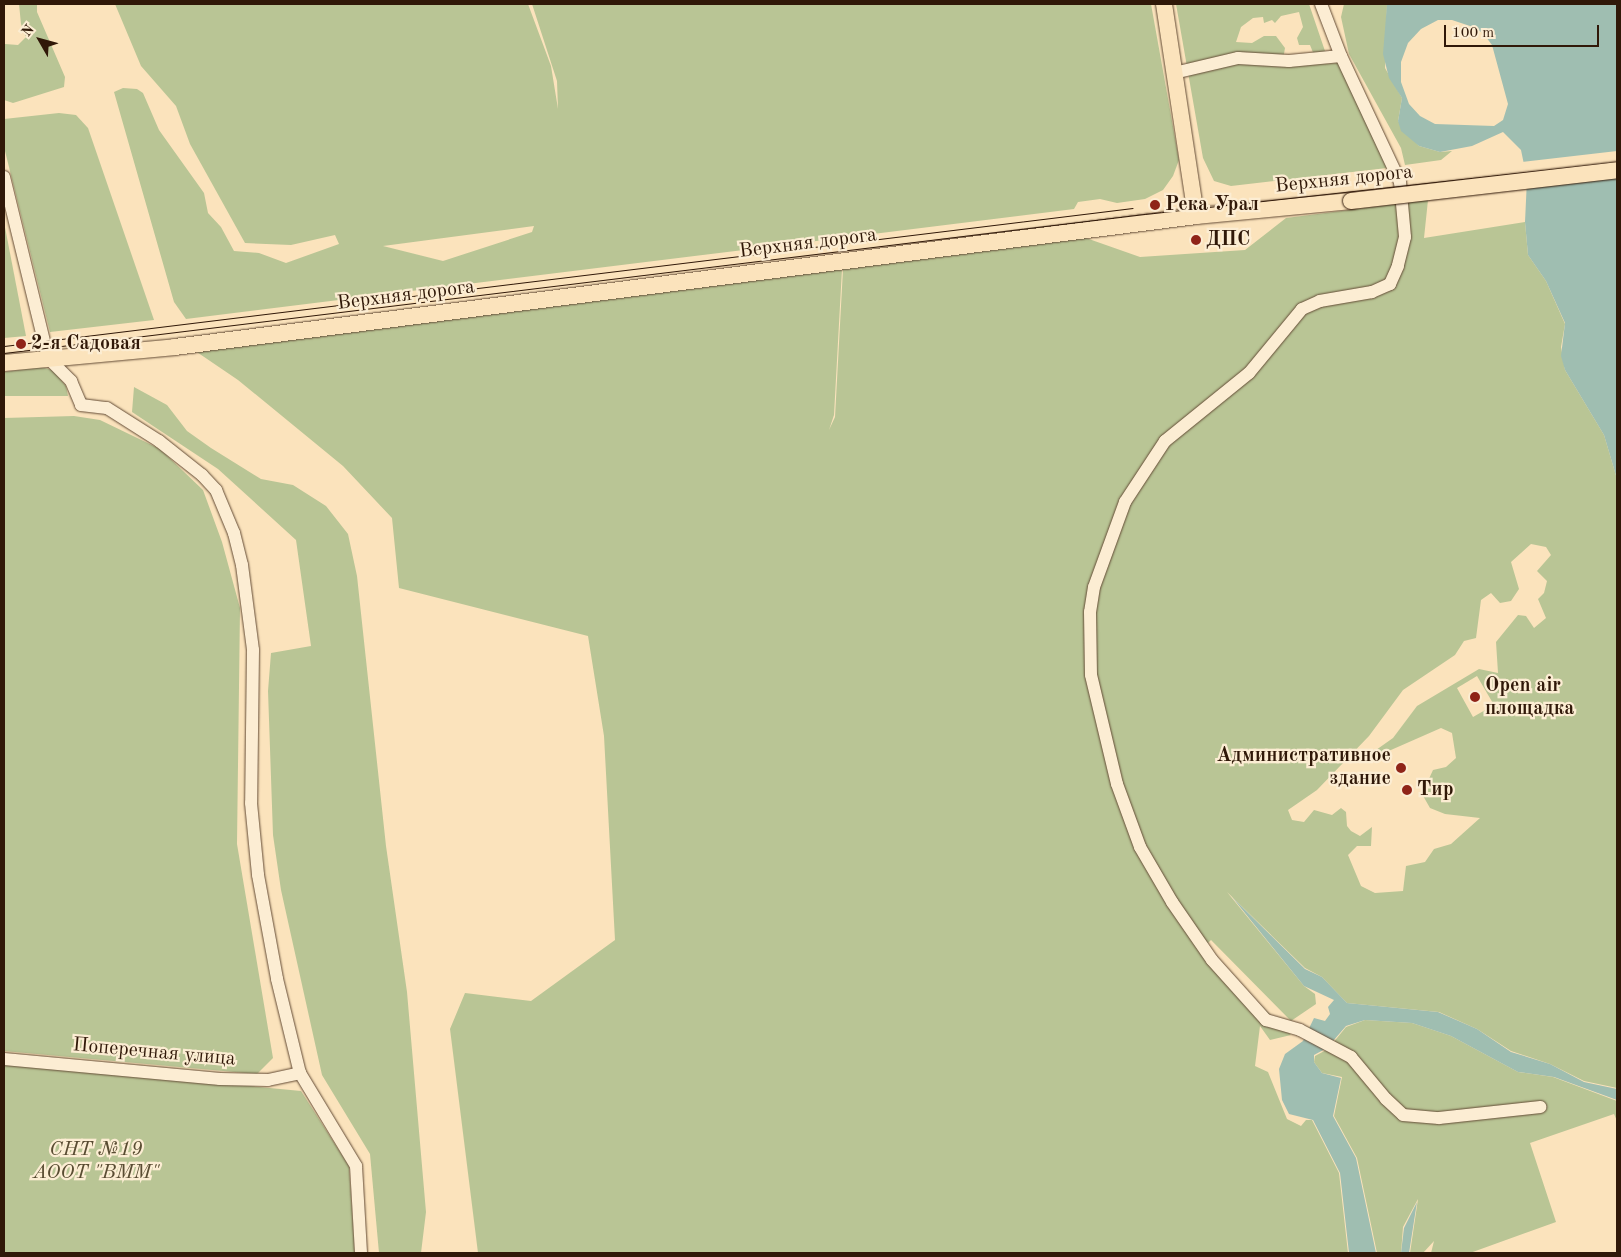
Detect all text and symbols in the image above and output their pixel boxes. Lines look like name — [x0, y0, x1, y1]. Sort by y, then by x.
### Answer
north arrow — [15, 15, 65, 65]
scale bar — [1446, 15, 1601, 47]
text: N — [19, 22, 37, 39]
text: 100 m — [1452, 26, 1494, 41]
street label: Верхняя дорога — [1274, 161, 1414, 199]
place label: Река Урал — [1165, 193, 1259, 217]
marker: Река Урал — [1149, 199, 1161, 211]
street label: Верхняя дорога — [738, 224, 878, 264]
place label: ДПС — [1206, 228, 1250, 252]
marker: ДПС — [1190, 234, 1202, 246]
street label: Верхняя дорога — [336, 276, 476, 316]
place label: 2-я Садовая — [31, 332, 141, 356]
marker: 2-я Садовая — [15, 338, 27, 350]
place label: Open air площадка — [1485, 674, 1574, 721]
marker: Open air площадка — [1469, 691, 1481, 703]
place label: Административное здание — [1217, 744, 1391, 791]
marker: Административное здание — [1395, 762, 1407, 774]
place label: Тир — [1417, 778, 1454, 802]
marker: Тир — [1401, 784, 1413, 796]
street label: Поперечная улица — [72, 1034, 236, 1072]
park label: СНТ №19 АООТ "ВММ" — [33, 1138, 159, 1185]

